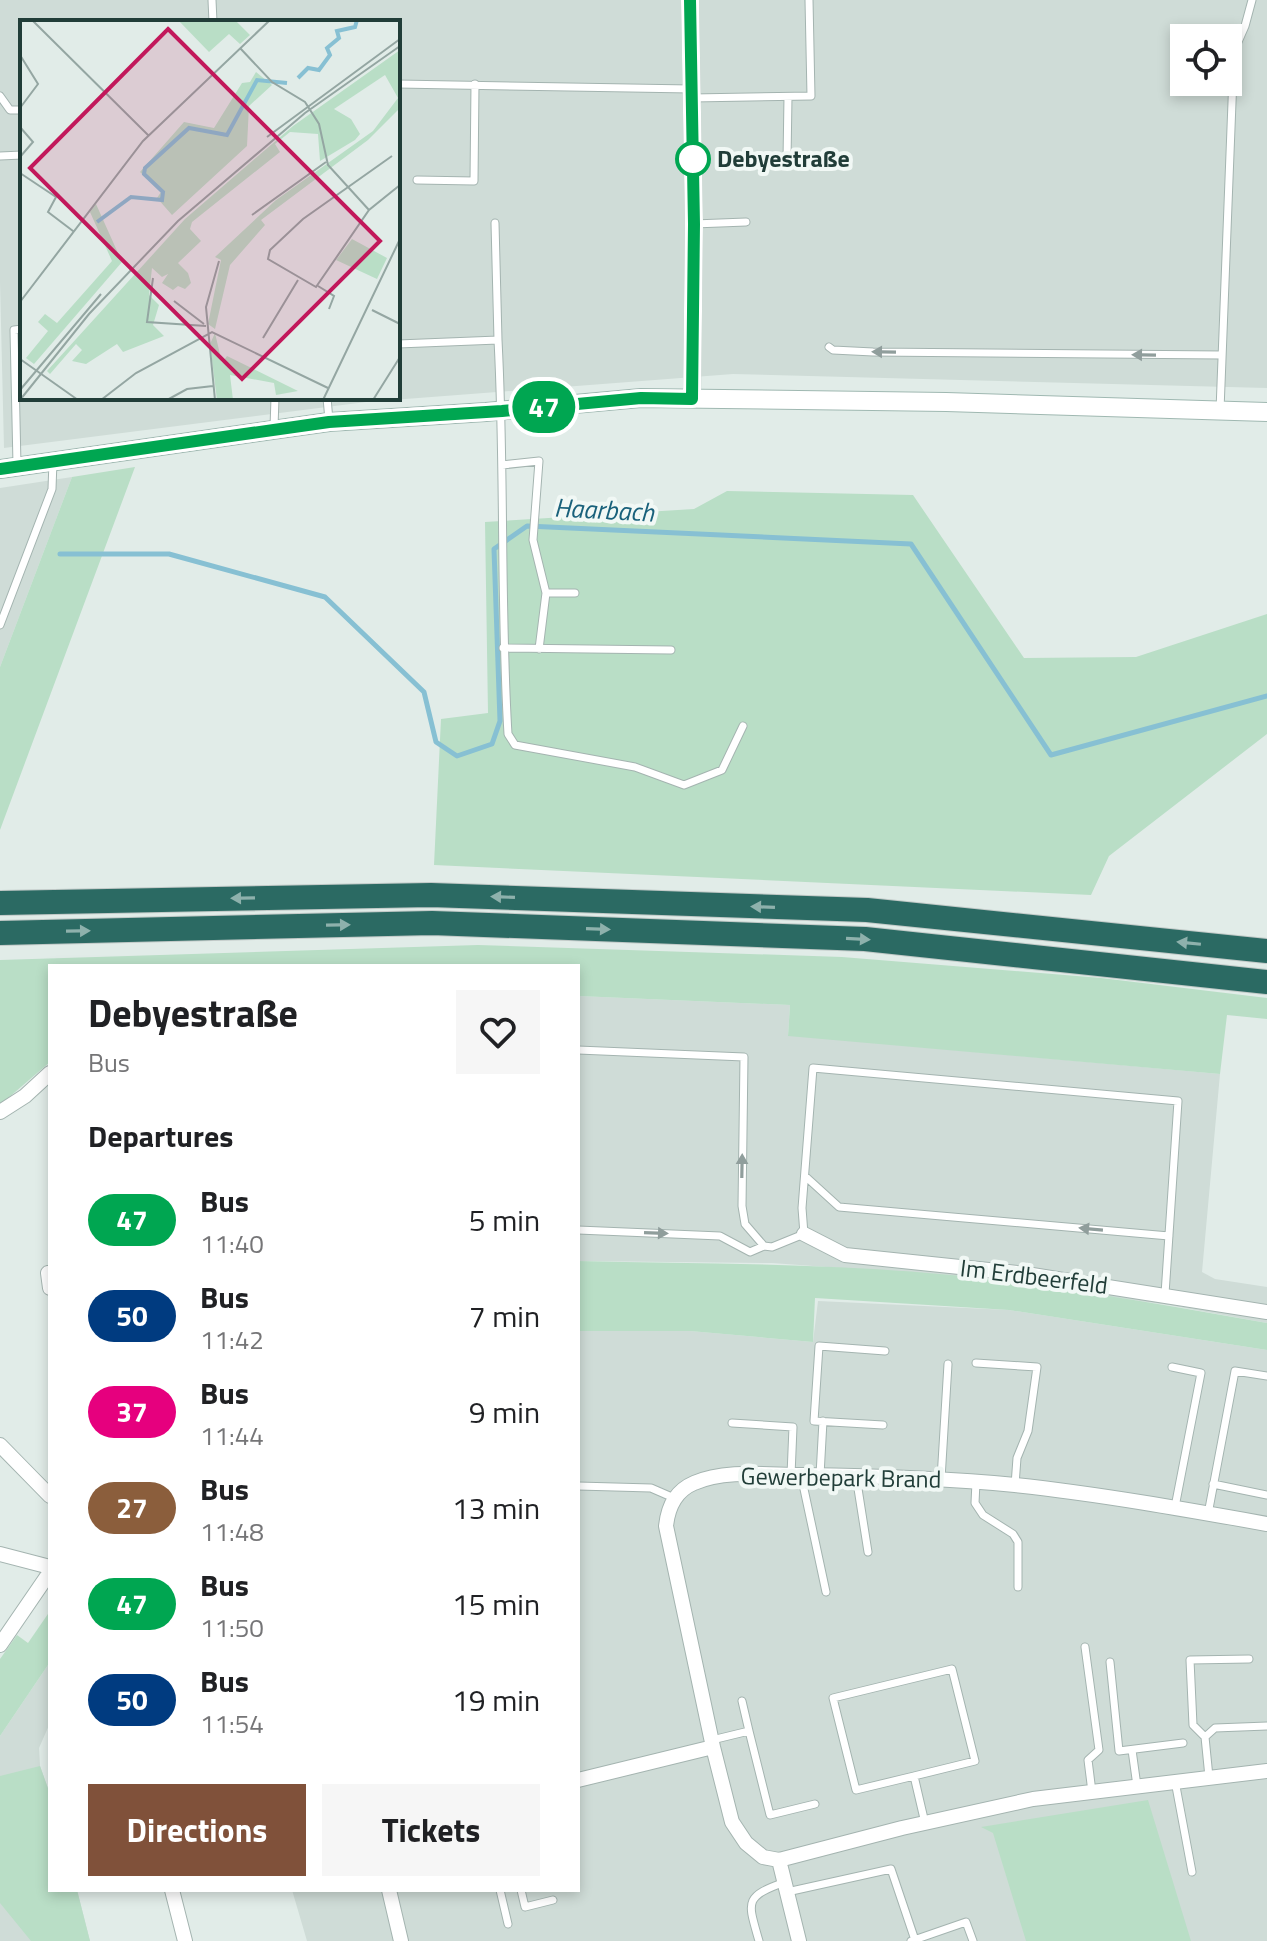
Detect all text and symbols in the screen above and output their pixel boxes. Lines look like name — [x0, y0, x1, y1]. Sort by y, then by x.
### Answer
inset map — [20, 20, 400, 400]
map controls — [1170, 24, 1242, 96]
button: locate — [1170, 24, 1242, 96]
place label: Debyestraße — [717, 140, 850, 176]
marker: Debyestraße — [676, 142, 710, 176]
one-way arrow — [871, 346, 896, 358]
one-way arrow — [1131, 349, 1156, 361]
line badge: 47 — [508, 381, 580, 433]
text: 47 — [528, 385, 560, 428]
water label: Haarbach — [553, 487, 656, 532]
one-way arrow — [490, 891, 515, 904]
one-way arrow — [230, 892, 255, 904]
one-way arrow — [750, 900, 775, 913]
one-way arrow — [326, 919, 351, 932]
one-way arrow — [586, 923, 611, 936]
one-way arrow — [66, 925, 91, 938]
one-way arrow — [846, 933, 871, 946]
one-way arrow — [1176, 936, 1201, 949]
text: Debyestraße — [88, 984, 298, 1042]
button: heart — [456, 990, 540, 1074]
text: Bus — [88, 1043, 130, 1082]
text: Departures — [88, 1113, 233, 1159]
one-way arrow — [736, 1153, 749, 1178]
text: Bus — [200, 1178, 249, 1224]
text: 5 min — [469, 1197, 540, 1243]
text: 47 — [116, 1198, 148, 1241]
one-way arrow — [1078, 1223, 1103, 1236]
text: 11:40 — [200, 1224, 264, 1263]
one-way arrow — [644, 1227, 669, 1240]
street label: Im Erdbeerfeld — [958, 1249, 1110, 1303]
text: Bus — [200, 1274, 249, 1320]
text: 7 min — [469, 1293, 540, 1339]
text: 50 — [116, 1294, 148, 1337]
text: 11:42 — [200, 1320, 264, 1359]
text: Bus — [200, 1370, 249, 1416]
text: 9 min — [469, 1389, 540, 1435]
text: 37 — [116, 1390, 148, 1433]
text: 11:44 — [200, 1416, 264, 1455]
street label: Gewerbepark Brand — [740, 1457, 942, 1497]
text: Bus — [200, 1466, 249, 1512]
text: 13 min — [452, 1485, 540, 1531]
text: 27 — [116, 1486, 148, 1529]
text: 11:48 — [200, 1512, 264, 1551]
text: Bus — [200, 1562, 249, 1608]
text: 15 min — [452, 1581, 540, 1627]
text: 47 — [116, 1582, 148, 1625]
text: 11:50 — [200, 1608, 264, 1647]
text: Bus — [200, 1658, 249, 1704]
text: 19 min — [452, 1677, 540, 1723]
text: 50 — [116, 1678, 148, 1721]
text: 11:54 — [200, 1704, 264, 1743]
button: Directions — [88, 1784, 306, 1876]
button: Tickets — [322, 1784, 540, 1876]

